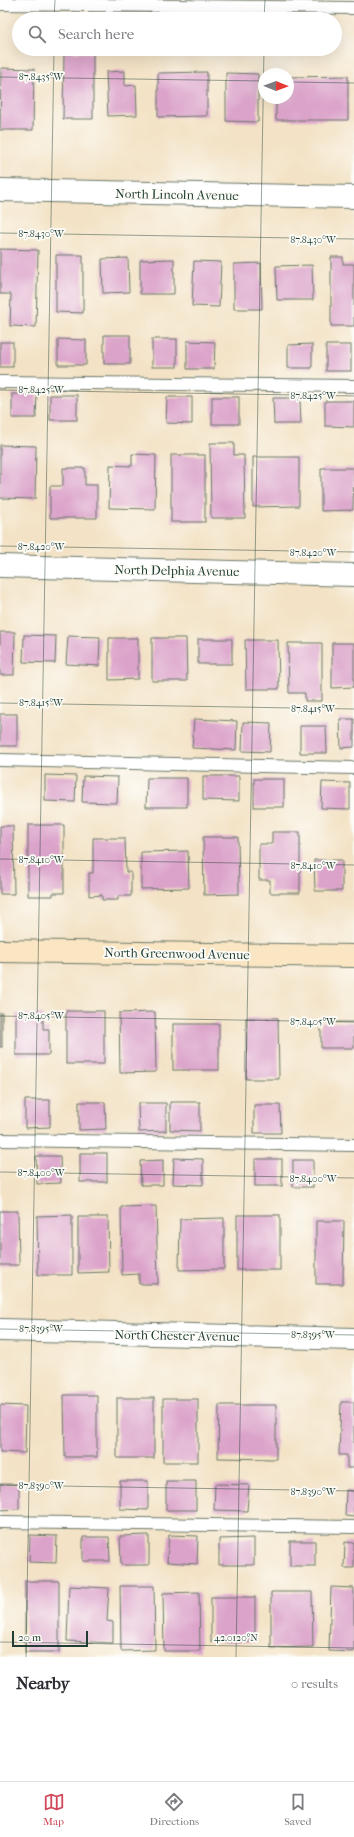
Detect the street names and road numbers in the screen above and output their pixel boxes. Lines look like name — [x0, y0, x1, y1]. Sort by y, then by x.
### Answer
street label: North Lincoln Avenue — [115, 186, 240, 203]
street label: North Delphia Avenue — [114, 562, 240, 579]
street label: North Greenwood Avenue — [104, 945, 251, 962]
street label: North Chester Avenue — [114, 1327, 240, 1344]

